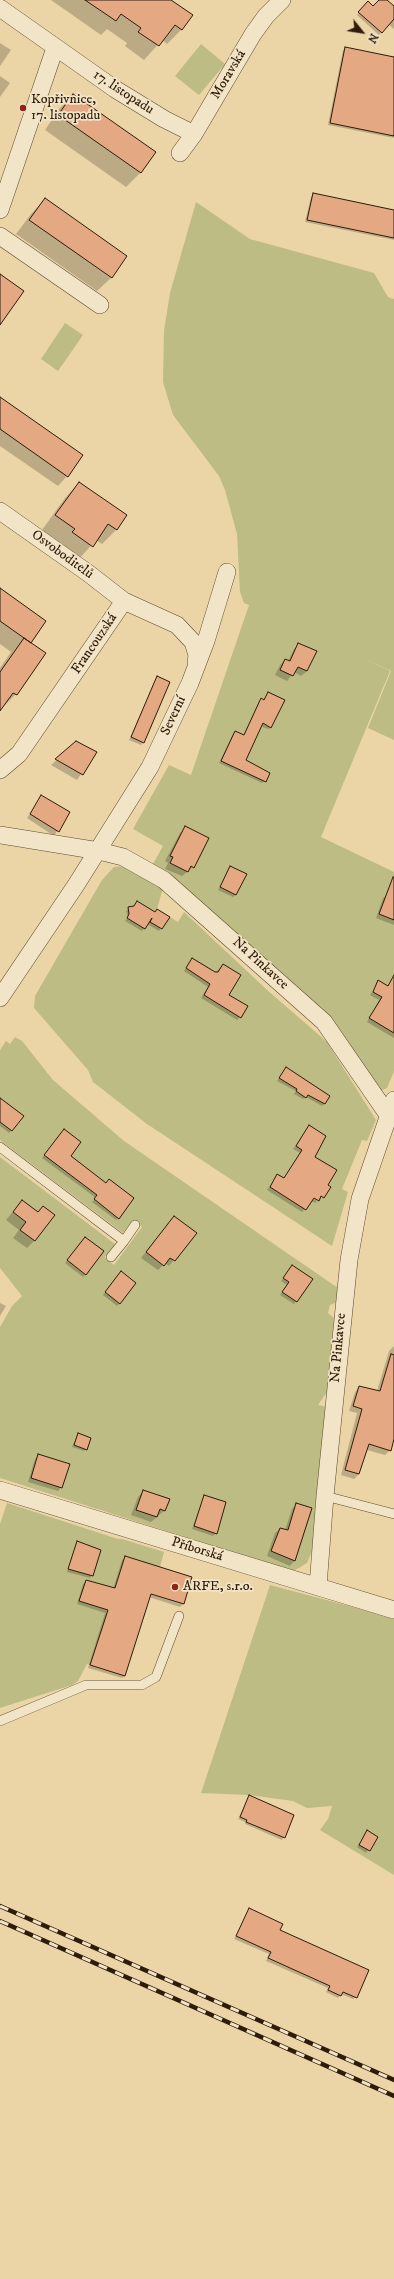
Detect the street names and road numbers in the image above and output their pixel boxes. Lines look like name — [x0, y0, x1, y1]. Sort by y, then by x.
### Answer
street label: Moravská — [208, 47, 250, 103]
street label: 17. listopadu — [89, 67, 157, 119]
street label: Osvoboditelů — [28, 527, 96, 583]
street label: Francouzská — [69, 610, 121, 678]
street label: Severní — [158, 694, 190, 738]
street label: Na Pinkavce — [228, 934, 292, 994]
street label: Na Pinkavce — [328, 1312, 350, 1384]
street label: Příborská — [169, 1534, 225, 1566]

